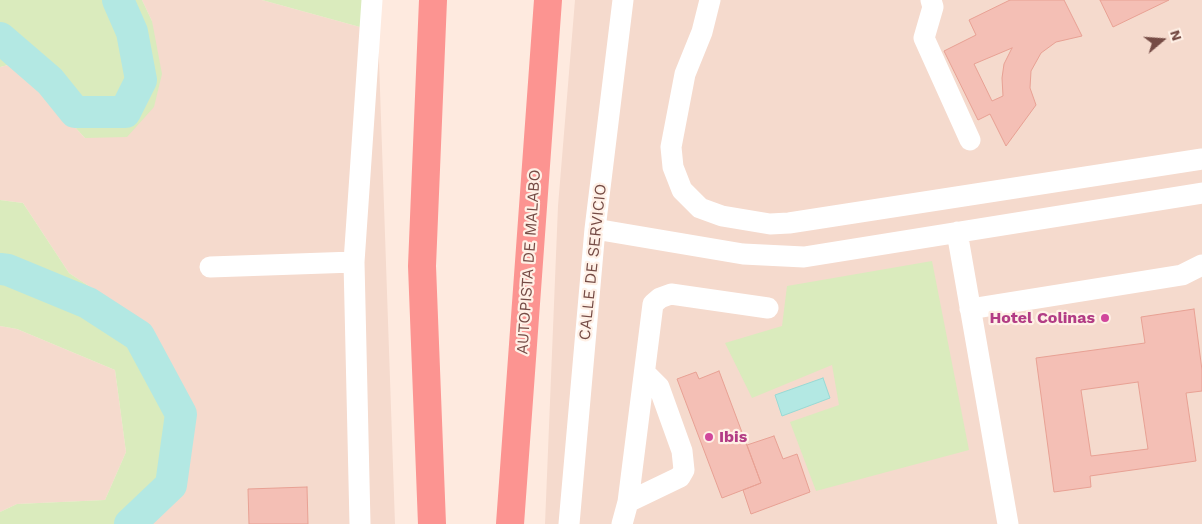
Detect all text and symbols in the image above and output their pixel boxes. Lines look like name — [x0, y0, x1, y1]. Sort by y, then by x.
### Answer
north arrow — [1137, 15, 1187, 65]
text: N — [1167, 28, 1185, 43]
street label: AUTOPISTA DE MALABO — [513, 169, 545, 355]
street label: CALLE DE SERVICIO — [575, 183, 611, 341]
place label: Hotel Colinas — [990, 308, 1095, 328]
marker: Hotel Colinas — [1099, 312, 1111, 324]
place label: Ibis — [719, 427, 747, 447]
marker: Ibis — [703, 431, 715, 443]

